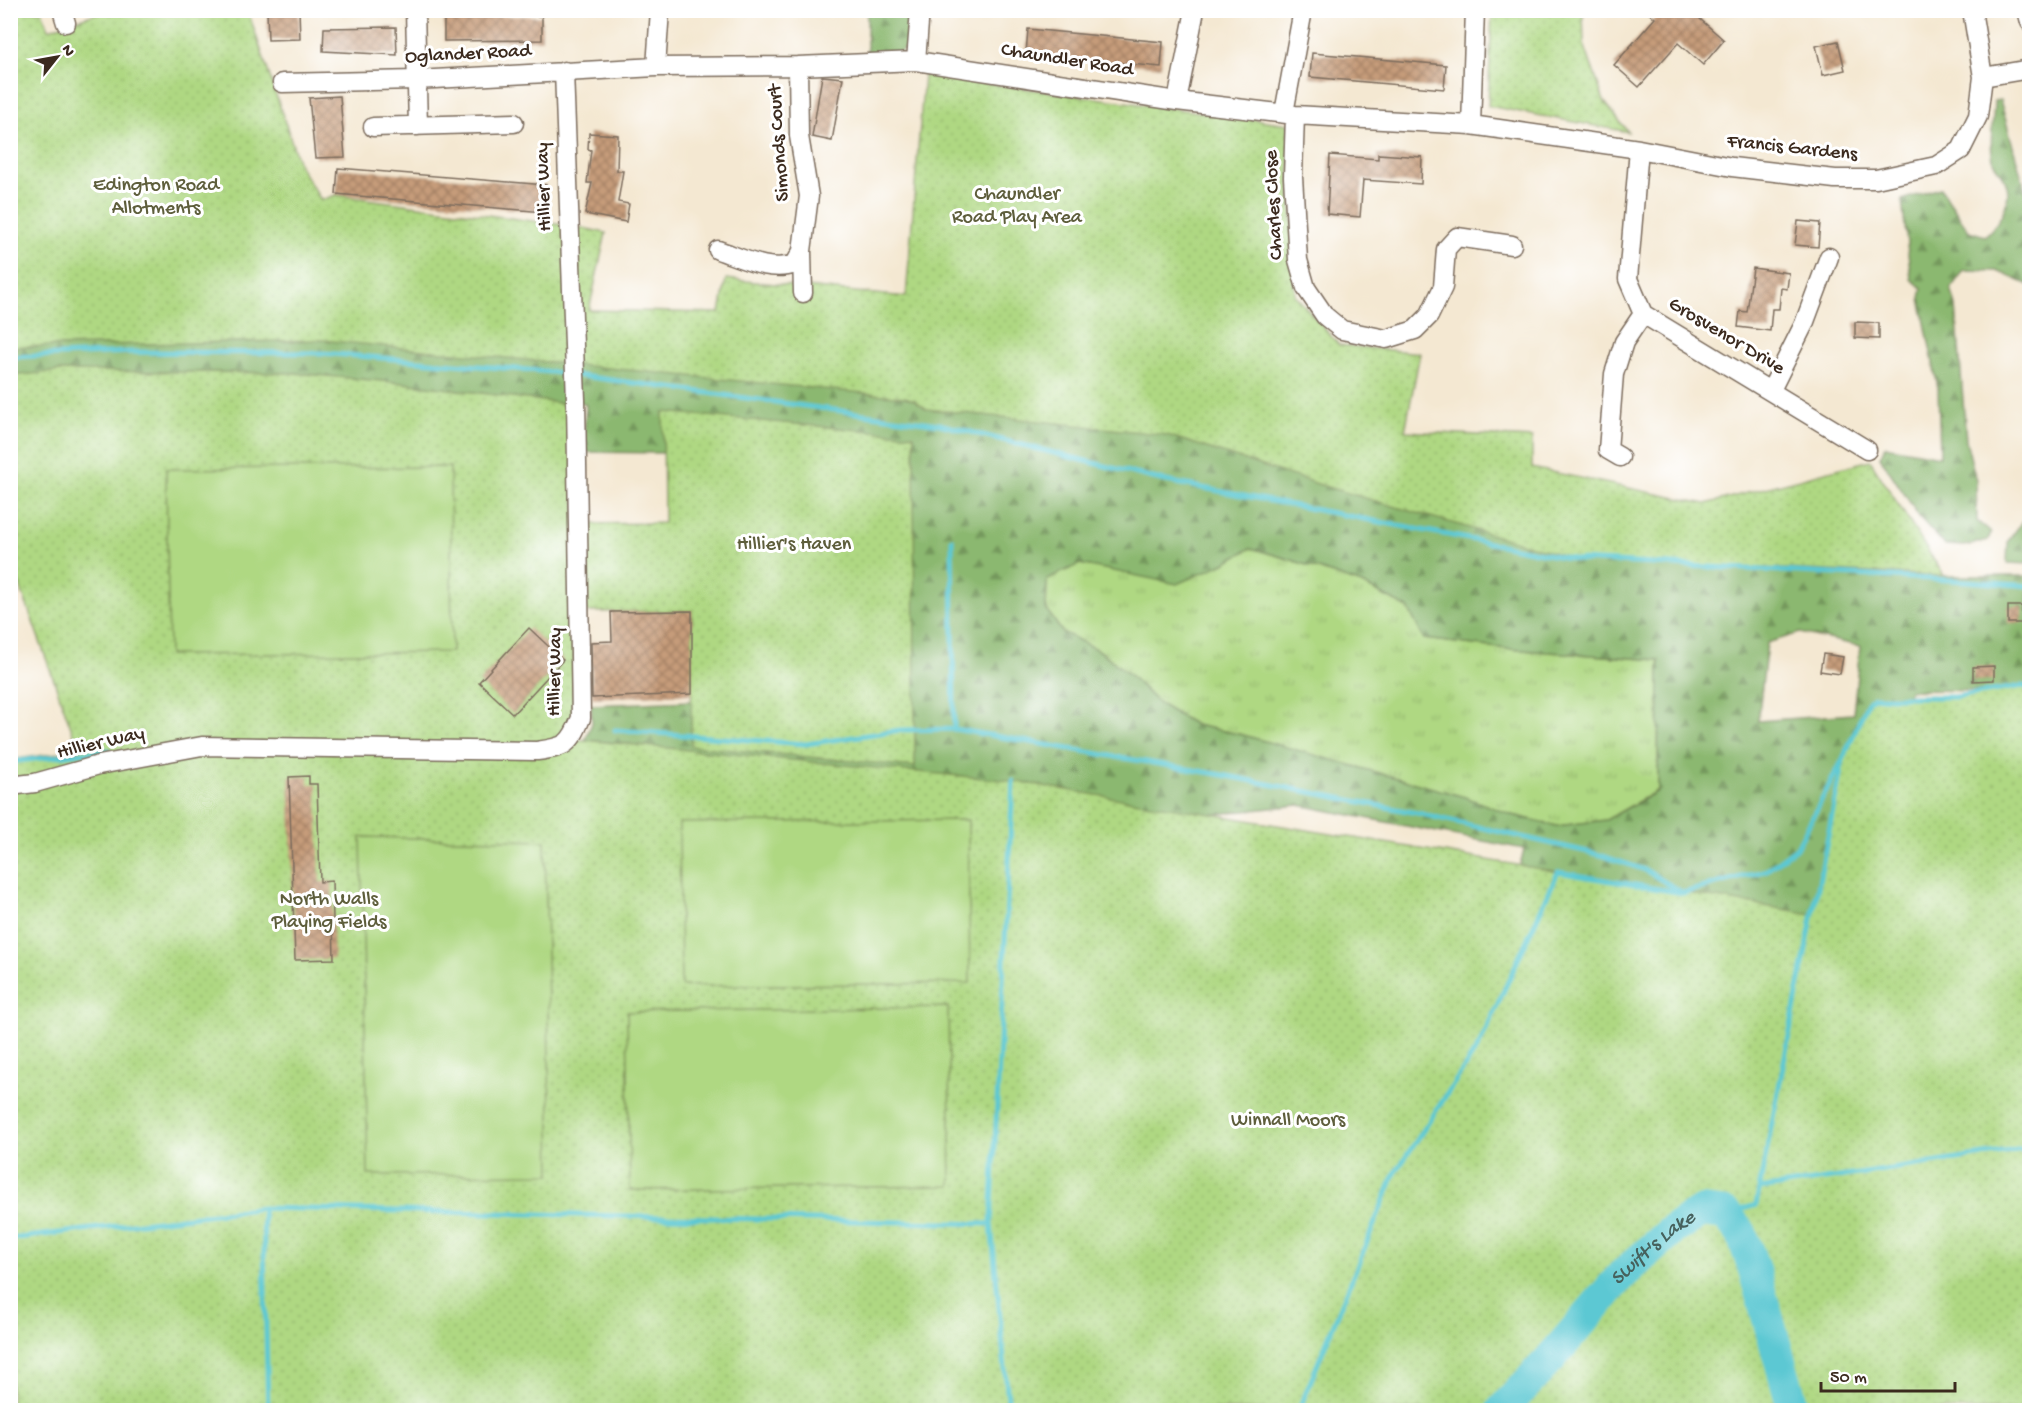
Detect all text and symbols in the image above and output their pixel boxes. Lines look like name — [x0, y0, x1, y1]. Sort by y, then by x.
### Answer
north arrow — [27, 27, 87, 87]
street label: Chaundler Road — [999, 39, 1137, 83]
street label: Oglander Road — [405, 40, 534, 70]
text: N — [56, 42, 78, 61]
street label: Simonds Court — [764, 82, 796, 202]
street label: Francis Gardens — [1725, 131, 1859, 167]
street label: Hillier Way — [532, 142, 558, 232]
street label: Charles Close — [1261, 149, 1289, 260]
park label: Edington Road Allotments — [93, 175, 221, 221]
park label: Chaundler Road Play Area — [952, 184, 1083, 230]
street label: Grosvenor Drive — [1664, 293, 1789, 381]
park label: Hillier's Haven — [737, 534, 852, 557]
street label: Hillier Way — [544, 627, 568, 717]
street label: Hillier Way — [55, 723, 147, 765]
park label: North Walls Playing Fields — [271, 889, 387, 935]
park label: Winnall Moors — [1231, 1110, 1346, 1133]
water label: Swift's Lake — [1606, 1205, 1702, 1291]
scale bar — [1821, 1355, 1954, 1393]
text: 50 m — [1830, 1368, 1867, 1389]

